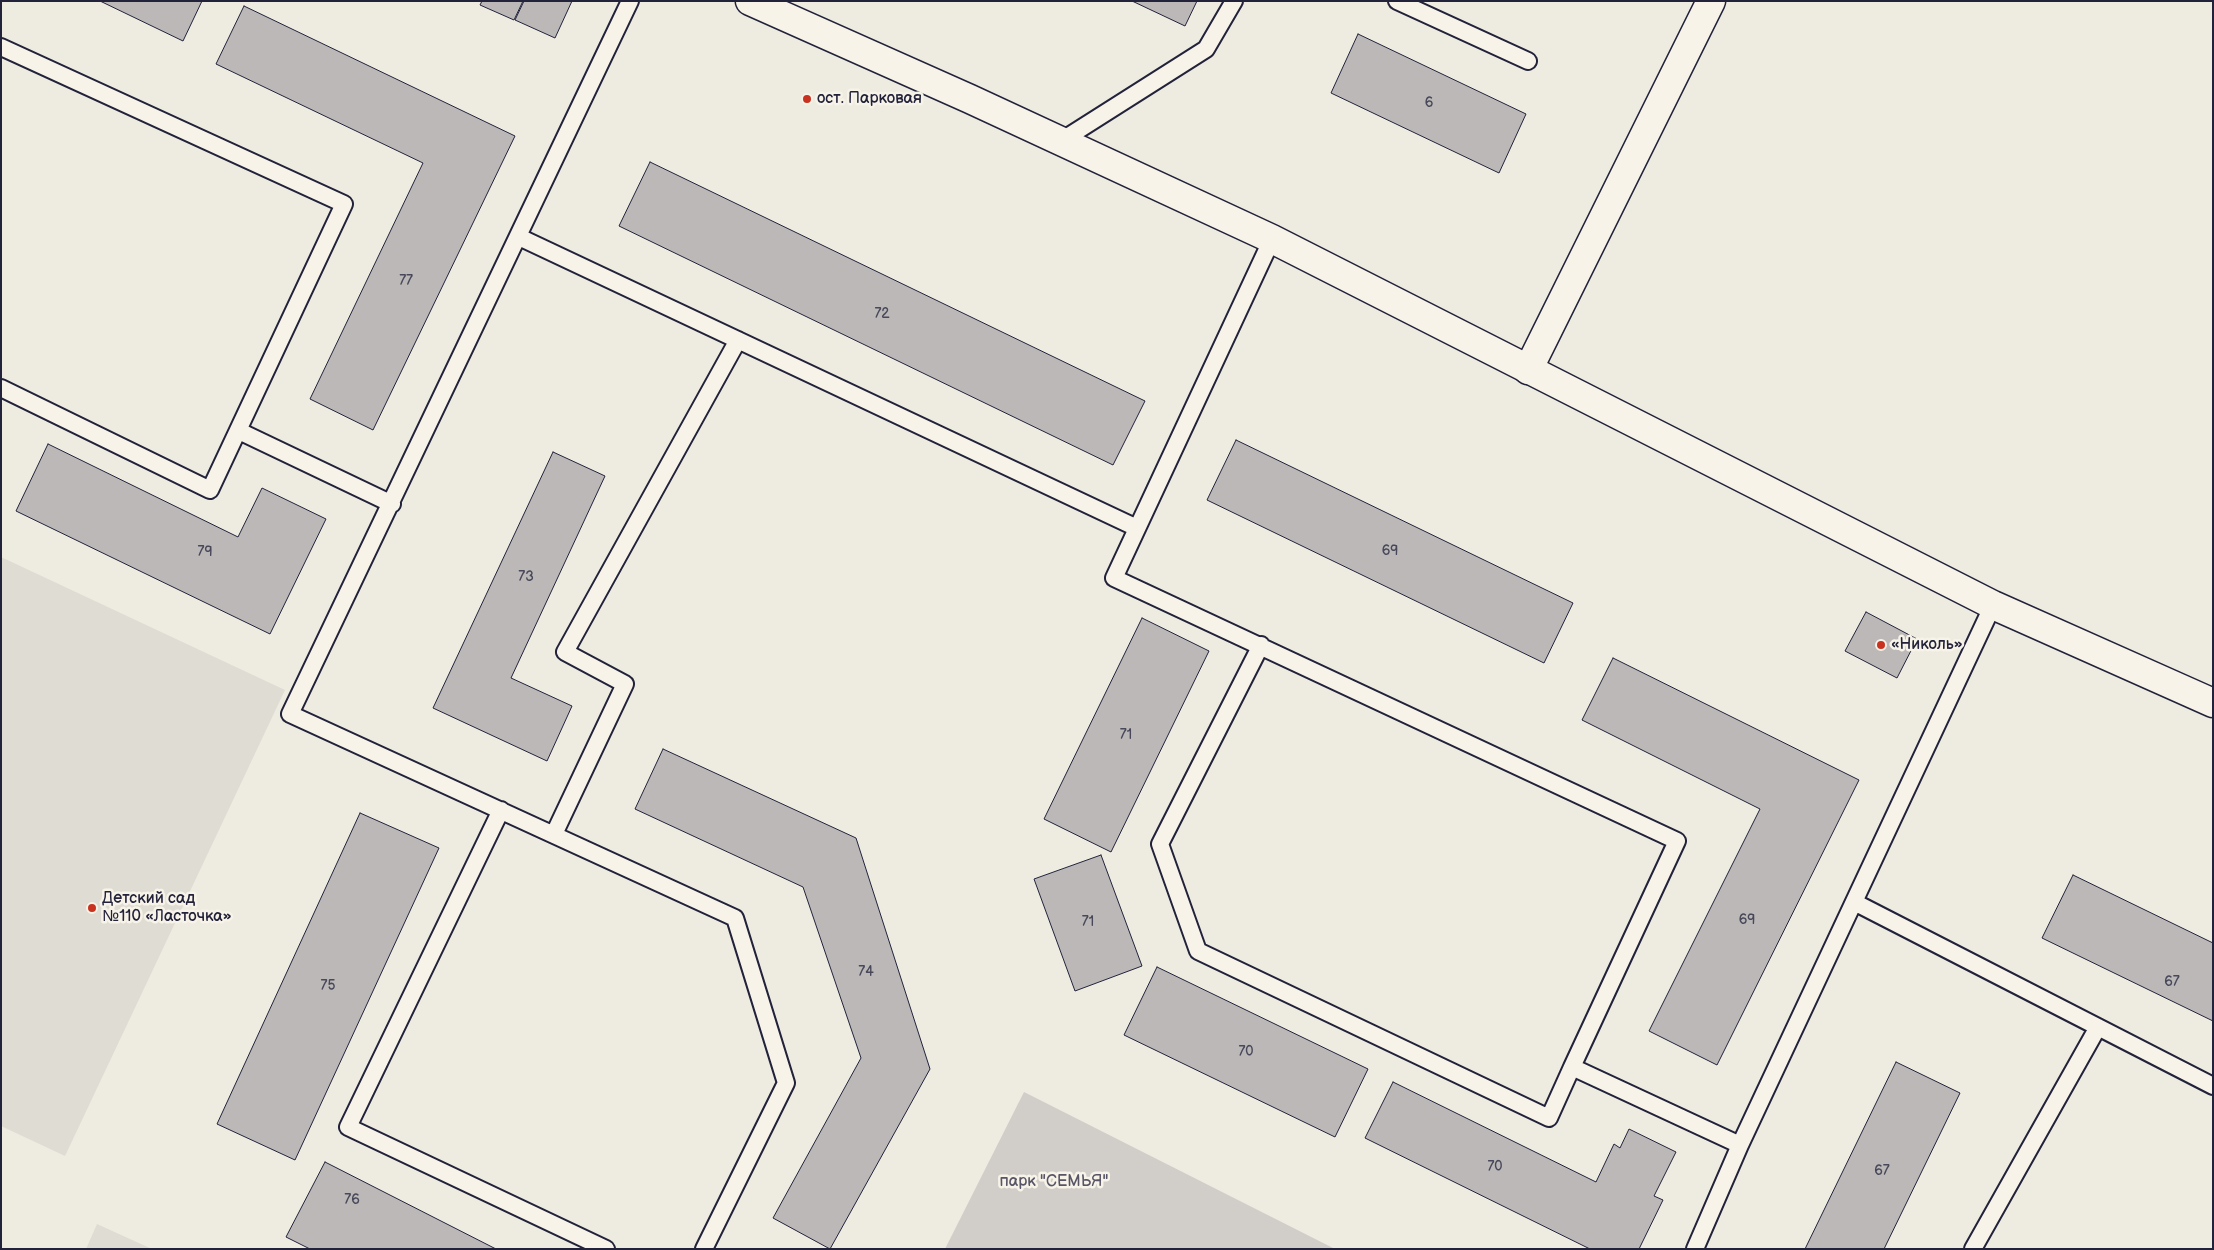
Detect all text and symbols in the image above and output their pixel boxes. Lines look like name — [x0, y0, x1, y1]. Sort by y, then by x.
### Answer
place label: ост. Парковая — [817, 89, 922, 109]
marker: ост. Парковая — [801, 93, 813, 105]
house number: 6 — [1425, 95, 1433, 111]
house number: 77 — [399, 273, 413, 289]
house number: 72 — [874, 306, 890, 322]
house number: 69 — [1382, 543, 1398, 559]
house number: 79 — [198, 544, 212, 560]
house number: 73 — [518, 569, 534, 585]
place label: «Николь» — [1891, 635, 1963, 655]
marker: «Николь» — [1875, 639, 1887, 651]
house number: 71 — [1120, 727, 1132, 743]
place label: Детский сад №110 «Ласточка» — [102, 889, 232, 927]
marker: Детский сад №110 «Ласточка» — [86, 902, 98, 914]
house number: 69 — [1739, 912, 1755, 928]
house number: 71 — [1082, 914, 1094, 930]
house number: 74 — [858, 964, 874, 980]
house number: 67 — [2164, 974, 2180, 990]
house number: 75 — [321, 978, 335, 994]
house number: 70 — [1238, 1044, 1254, 1060]
house number: 70 — [1487, 1159, 1503, 1175]
house number: 67 — [1874, 1163, 1890, 1179]
park label: парк "СЕМЬЯ" — [1000, 1172, 1108, 1192]
house number: 76 — [344, 1192, 360, 1208]

